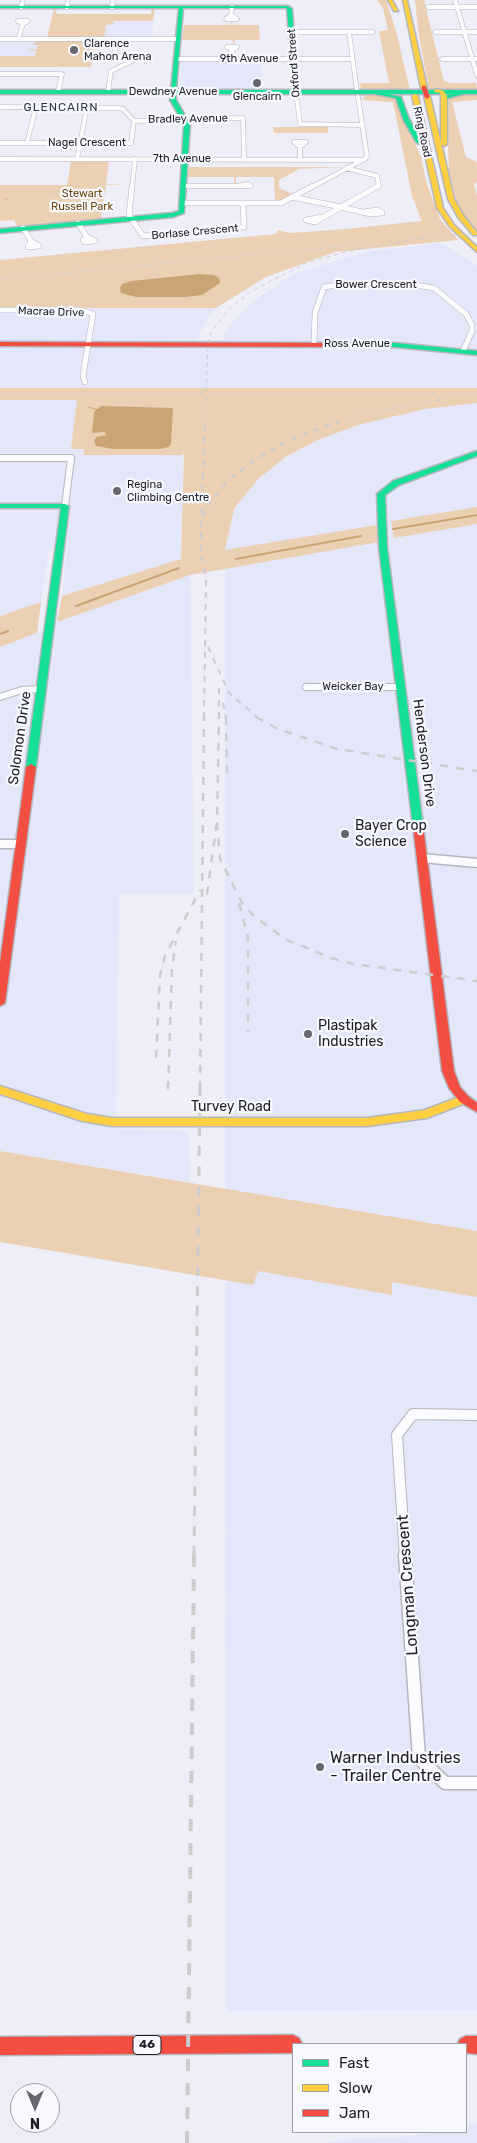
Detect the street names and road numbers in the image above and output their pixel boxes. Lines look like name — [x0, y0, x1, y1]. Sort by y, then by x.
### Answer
street label: Oxford Street — [285, 28, 303, 98]
street label: 9th Avenue — [220, 52, 278, 66]
street label: Dewdney Avenue — [129, 85, 217, 99]
street label: Ring Road — [410, 105, 434, 159]
street label: Bradley Avenue — [148, 112, 228, 126]
street label: Nagel Crescent — [48, 136, 126, 150]
street label: 7th Avenue — [153, 152, 211, 166]
street label: Borlase Crescent — [151, 222, 239, 242]
street label: Bower Crescent — [335, 278, 417, 292]
street label: Macrae Drive — [18, 304, 84, 320]
street label: Ross Avenue — [324, 337, 390, 351]
street label: Weicker Bay — [322, 680, 384, 694]
street label: Solomon Drive — [5, 690, 35, 786]
street label: Henderson Drive — [409, 698, 439, 808]
street label: Turvey Road — [191, 1099, 271, 1115]
street label: Longman Crescent — [393, 1514, 423, 1656]
road number: 46 — [133, 2036, 161, 2054]

